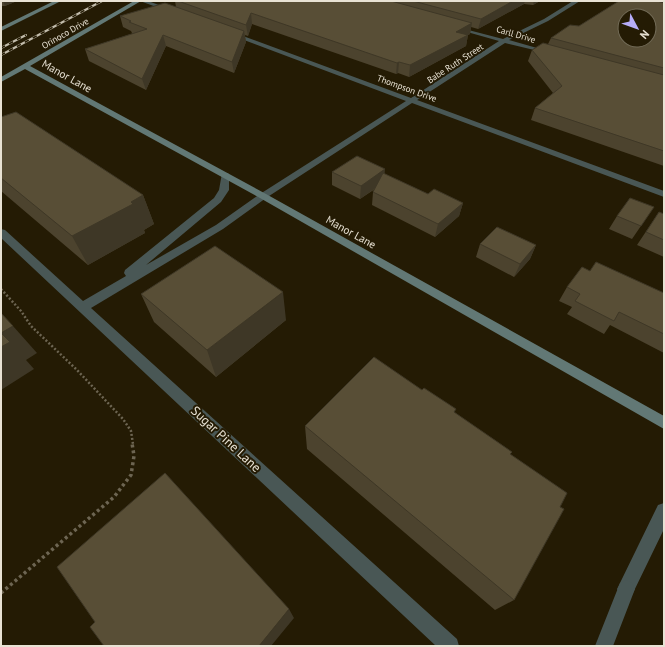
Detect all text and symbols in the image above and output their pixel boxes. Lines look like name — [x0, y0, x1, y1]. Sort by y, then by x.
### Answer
north arrow — [617, 8, 657, 48]
street label: Orinoco Drive — [39, 15, 91, 51]
street label: Carll Drive — [495, 23, 537, 45]
text: N — [637, 27, 652, 42]
street label: Babe Ruth Street — [425, 41, 485, 85]
street label: Manor Lane — [39, 56, 95, 96]
street label: Thompson Drive — [376, 72, 439, 104]
street label: Manor Lane — [323, 212, 379, 252]
street label: Sugar Pine Lane — [187, 402, 265, 476]

